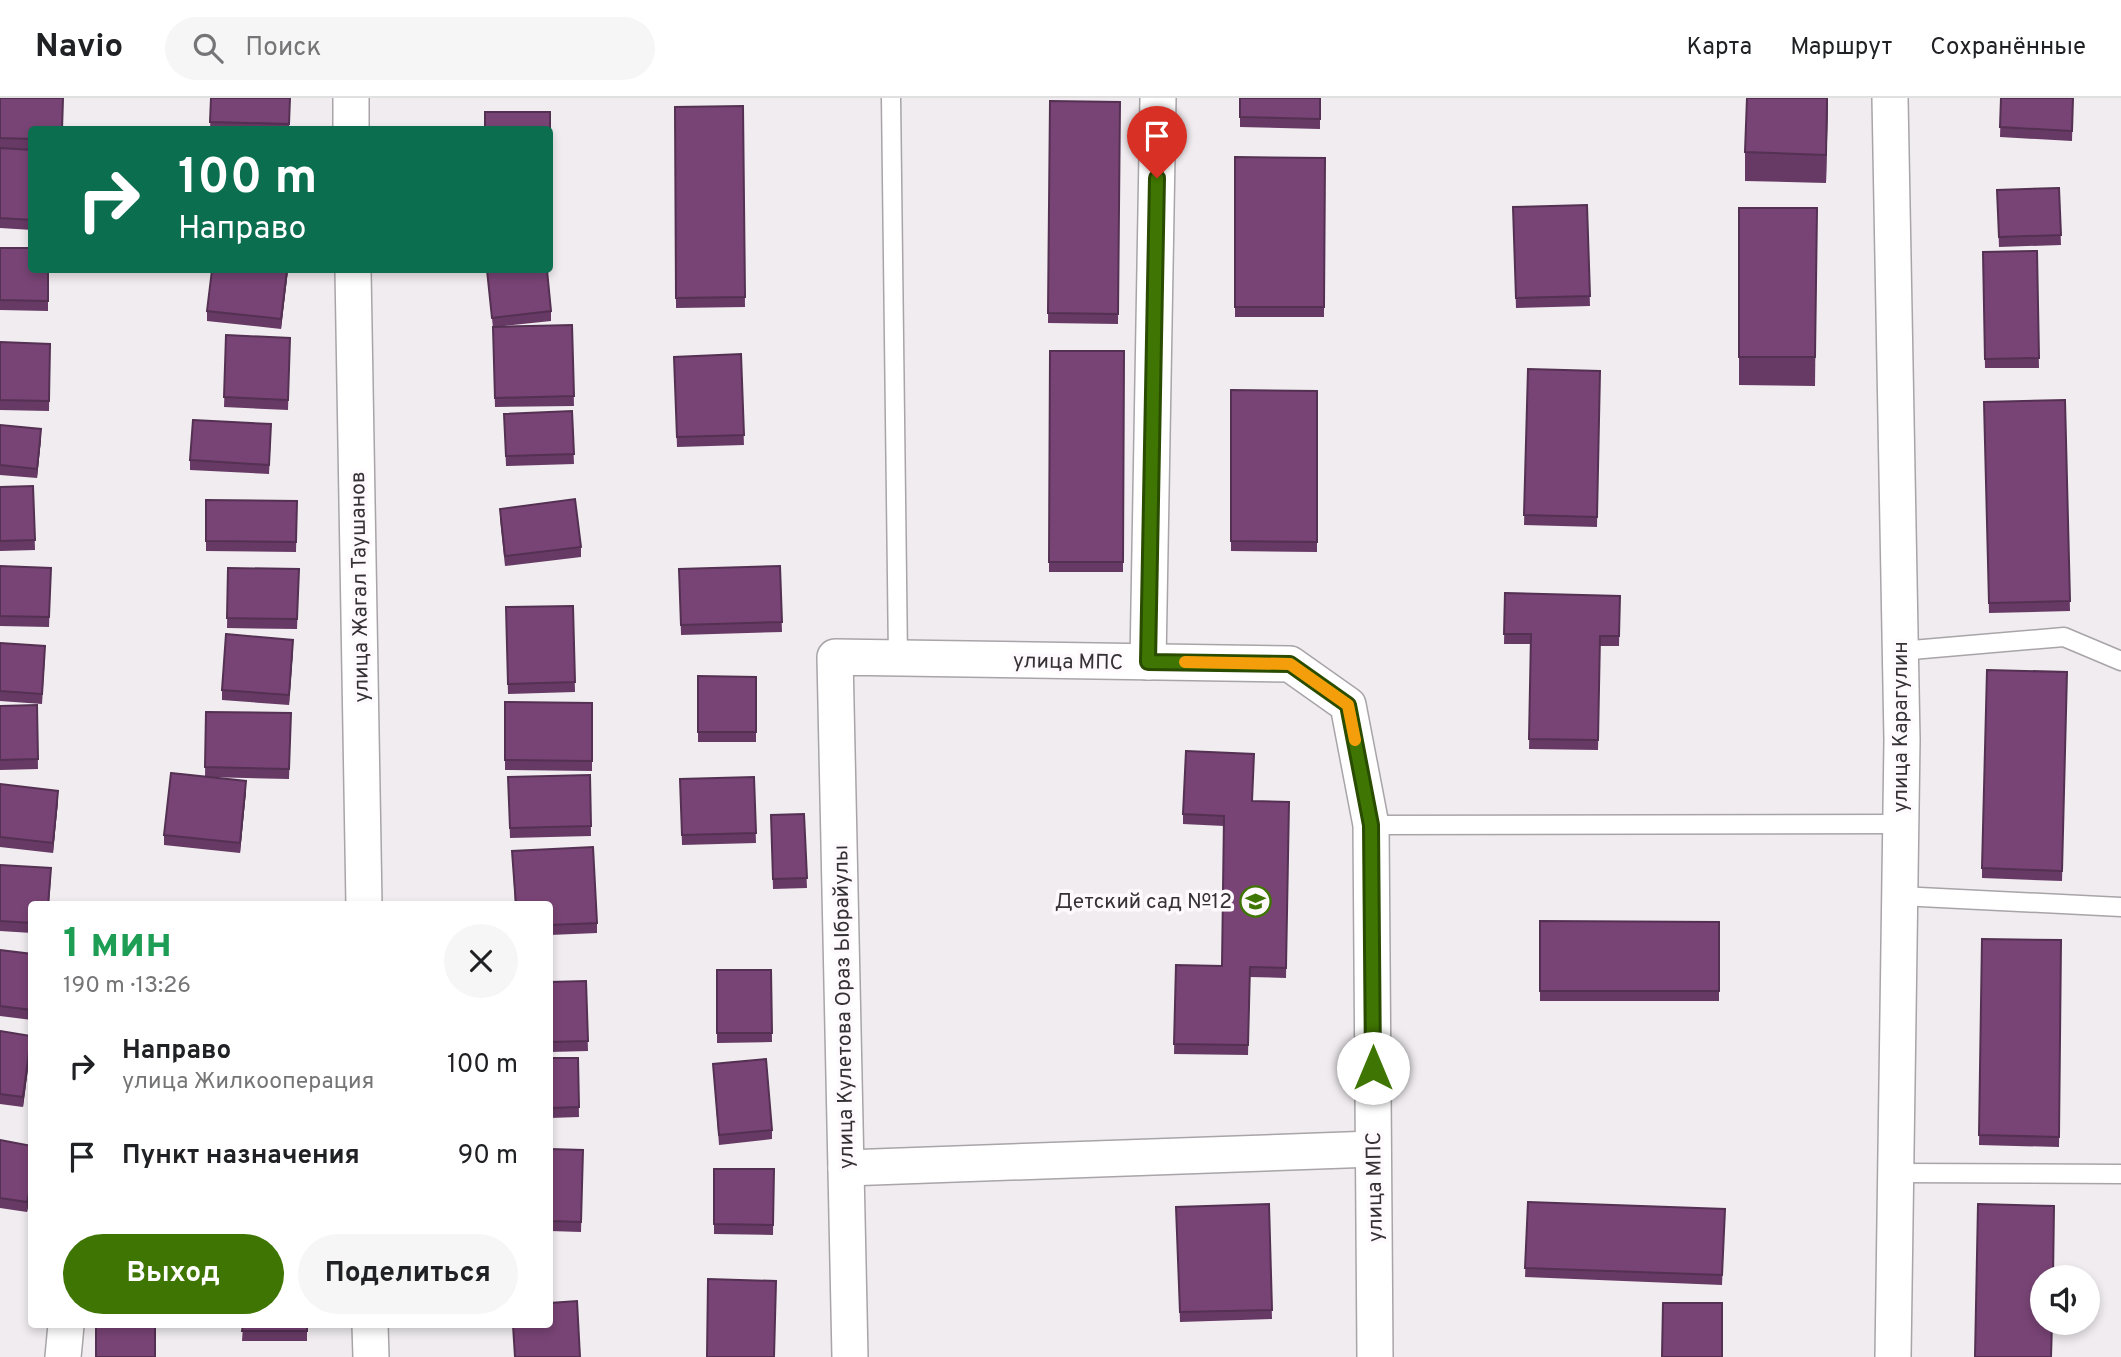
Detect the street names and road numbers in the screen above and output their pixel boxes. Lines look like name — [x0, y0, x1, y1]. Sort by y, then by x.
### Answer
street label: улица Жагал Таушанов — [345, 471, 376, 703]
street label: улица Карагулин — [1888, 641, 1915, 813]
street label: улица МПС — [1013, 648, 1123, 677]
street label: улица Кулетова Ораз Ыбрайулы — [828, 845, 861, 1169]
street label: улица МПС — [1361, 1132, 1390, 1242]

